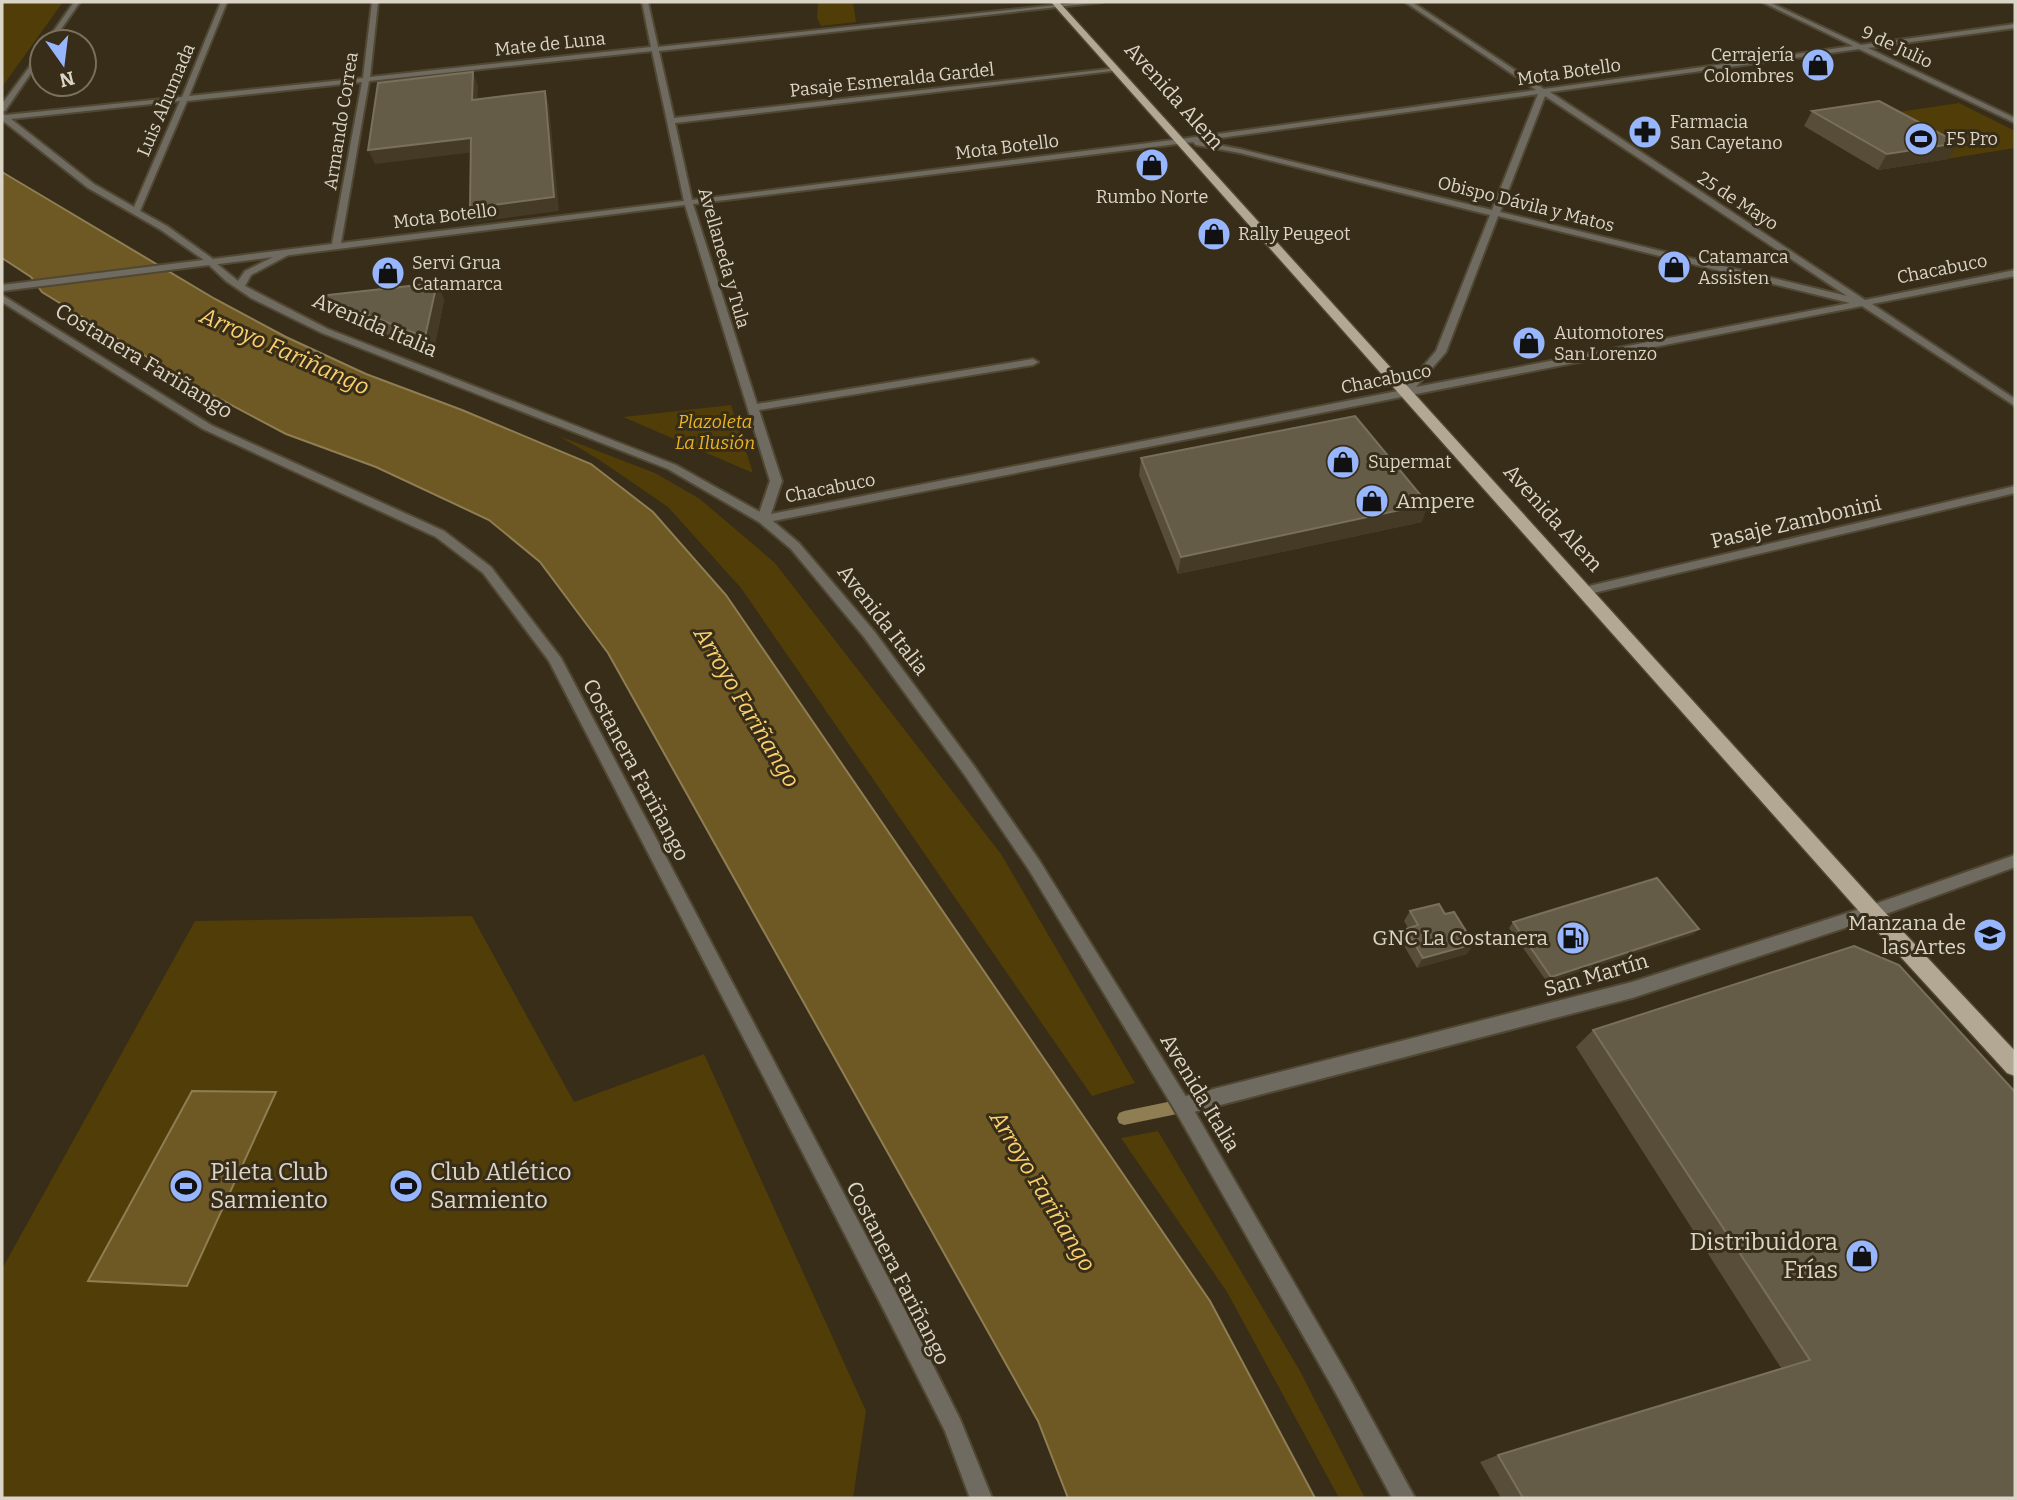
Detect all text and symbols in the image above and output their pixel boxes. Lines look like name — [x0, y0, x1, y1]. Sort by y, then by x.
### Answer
street label: 9 de Julio — [1858, 21, 1936, 73]
street label: Mate de Luna — [493, 27, 607, 61]
north arrow — [28, 28, 98, 98]
street label: Avenida Alem — [1119, 37, 1229, 155]
street label: Luis Ahumada — [132, 40, 200, 160]
place label: Cerrajería Colombres — [1703, 44, 1794, 87]
shop icon: Cerrajería Colombres — [1799, 46, 1837, 84]
street label: Armando Correa — [319, 50, 363, 192]
street label: Mota Botello — [1516, 54, 1622, 90]
street label: Pasaje Esmeralda Gardel — [789, 58, 995, 102]
text: N — [57, 66, 77, 92]
place label: Farmacia San Cayetano — [1670, 111, 1783, 154]
pharmacy icon: Farmacia San Cayetano — [1626, 113, 1664, 151]
sports icon: F5 Pro — [1902, 120, 1940, 158]
place label: F5 Pro — [1946, 128, 1998, 150]
street label: Mota Botello — [954, 130, 1060, 164]
shop icon: Rumbo Norte — [1133, 146, 1171, 184]
street label: 25 de Mayo — [1694, 167, 1782, 235]
street label: Obispo Dávila y Matos — [1435, 171, 1617, 237]
street label: Avellaneda y Tula — [693, 185, 755, 331]
place label: Rumbo Norte — [1096, 186, 1208, 208]
street label: Mota Botello — [392, 199, 498, 233]
shop icon: Rally Peugeot — [1195, 215, 1233, 253]
place label: Rally Peugeot — [1238, 223, 1351, 245]
place label: Catamarca Assisten — [1698, 246, 1789, 289]
shop icon: Catamarca Assisten — [1655, 248, 1693, 286]
street label: Chacabuco — [1895, 249, 1989, 289]
place label: Servi Grua Catamarca — [412, 252, 503, 295]
shop icon: Servi Grua Catamarca — [369, 254, 407, 292]
street label: Avenida Italia — [309, 287, 442, 363]
street label: Costanera Fariñango — [50, 298, 238, 424]
water label: Arroyo Fariñango — [195, 301, 374, 401]
place label: Automotores San Lorenzo — [1554, 322, 1664, 365]
shop icon: Automotores San Lorenzo — [1510, 324, 1548, 362]
street label: Chacabuco — [1339, 359, 1433, 399]
park label: Plazoleta La Ilusión — [675, 411, 755, 454]
shop icon: Supermat — [1324, 443, 1362, 481]
place label: Supermat — [1368, 451, 1452, 473]
street label: Avenida Alem — [1498, 459, 1608, 577]
street label: Chacabuco — [783, 468, 877, 508]
shop icon: Ampere — [1353, 482, 1391, 520]
place label: Ampere — [1396, 488, 1475, 514]
street label: Pasaje Zambonini — [1708, 490, 1884, 554]
street label: Avenida Italia — [832, 560, 935, 681]
water label: Arroyo Fariñango — [688, 621, 806, 792]
street label: Costanera Fariñango — [577, 674, 695, 866]
place label: Manzana de las Artes — [1848, 910, 1966, 960]
school or university icon: Manzana de las Artes — [1971, 916, 2009, 954]
fuel station icon: GNC La Costanera — [1554, 919, 1592, 957]
place label: GNC La Costanera — [1372, 925, 1549, 951]
street label: San Martín — [1541, 948, 1651, 1002]
street label: Avenida Italia — [1155, 1029, 1246, 1157]
water label: Arroyo Fariñango — [984, 1105, 1102, 1276]
place label: Pileta Club Sarmiento — [210, 1158, 328, 1214]
place label: Club Atlético Sarmiento — [430, 1158, 572, 1214]
sports icon: Pileta Club Sarmiento — [167, 1167, 205, 1205]
sports icon: Club Atlético Sarmiento — [387, 1167, 425, 1205]
street label: Costanera Fariñango — [840, 1177, 956, 1369]
place label: Distribuidora Frías — [1689, 1228, 1838, 1284]
shop icon: Distribuidora Frías — [1843, 1237, 1881, 1275]

